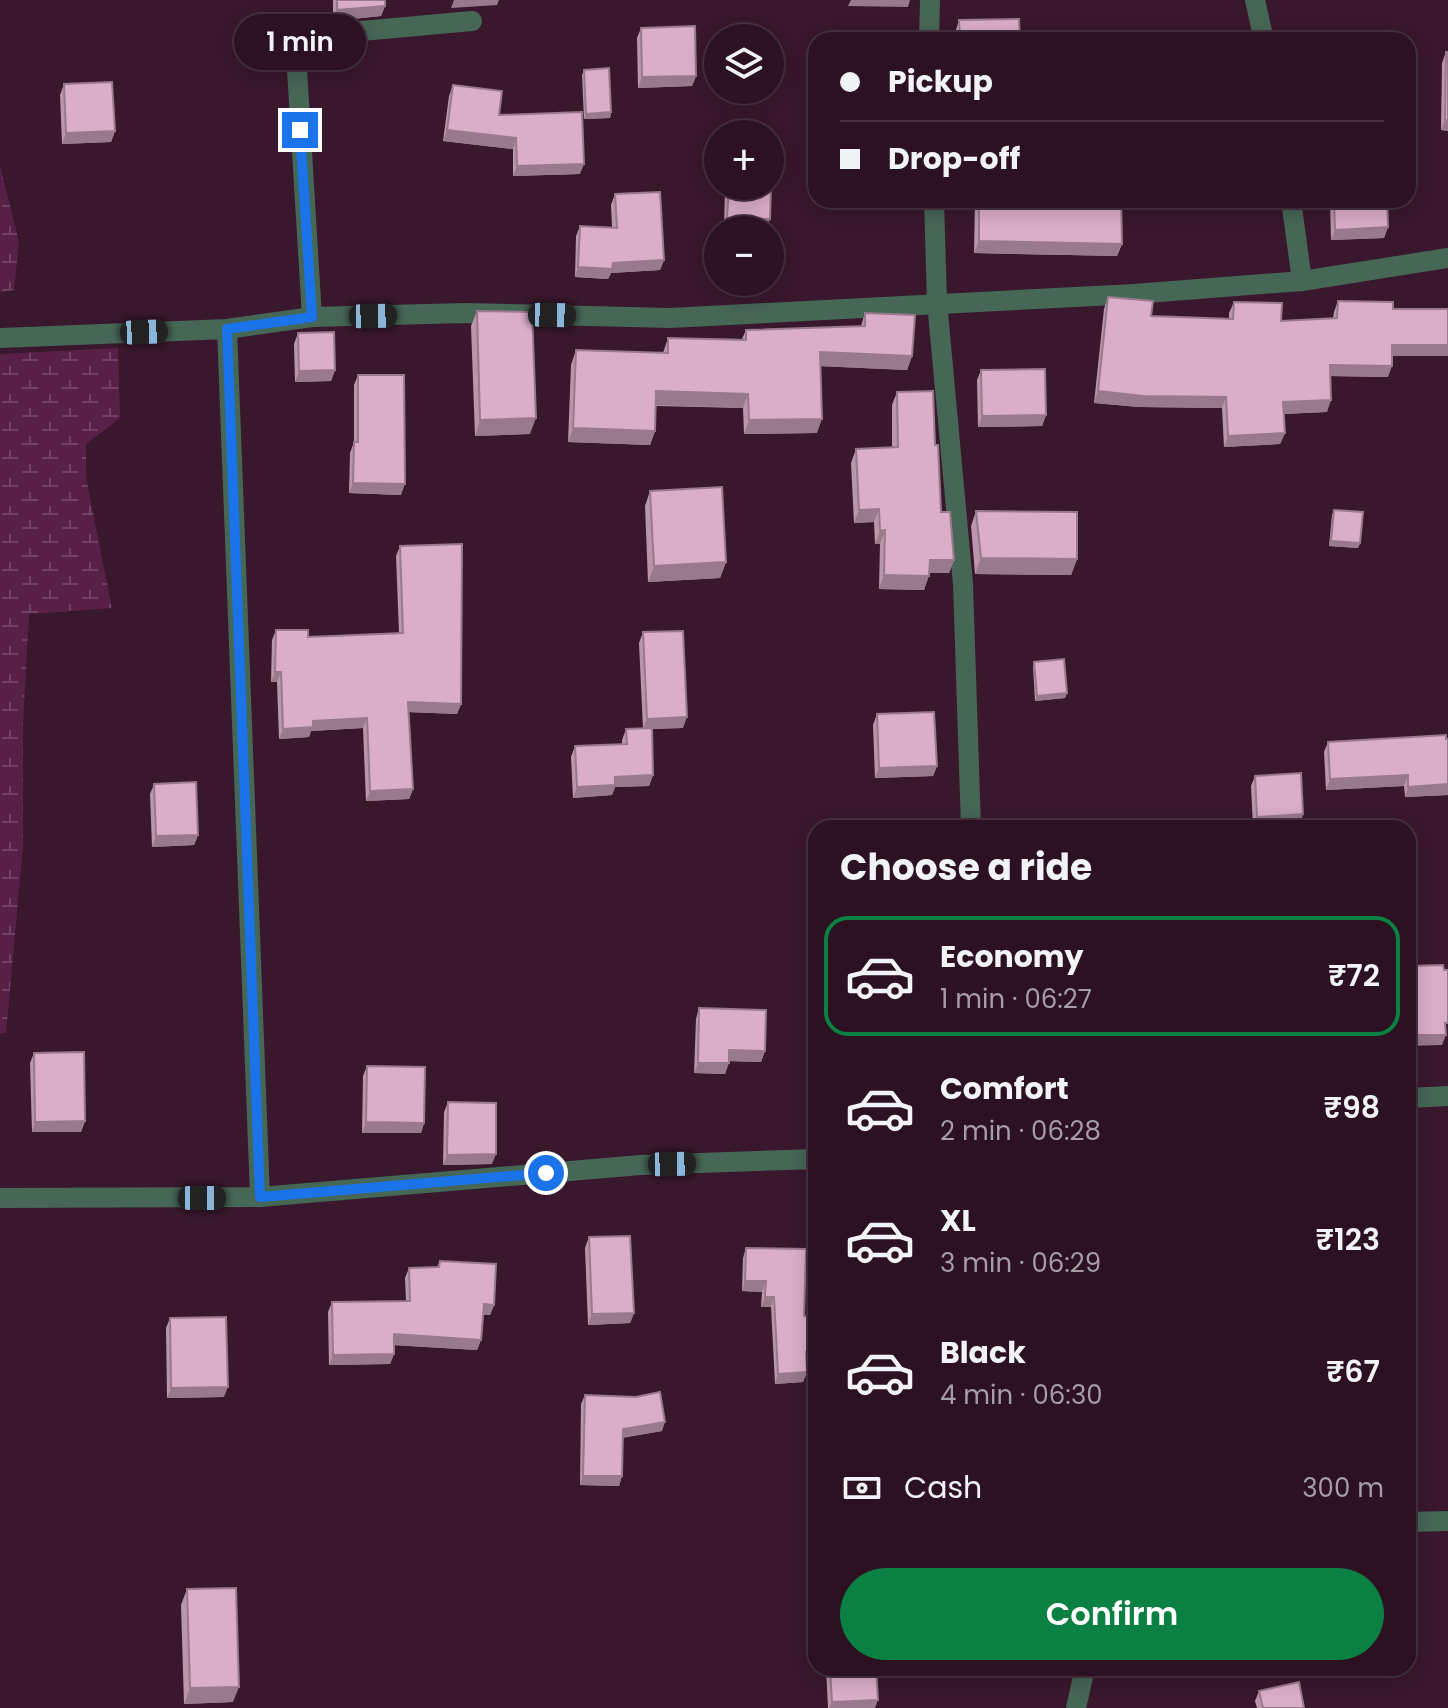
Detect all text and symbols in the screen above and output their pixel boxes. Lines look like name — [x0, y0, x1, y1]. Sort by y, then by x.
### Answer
callout: 1 min — [234, 14, 366, 70]
text: 1 min — [266, 24, 334, 60]
map controls — [704, 24, 784, 296]
button: layers — [704, 24, 784, 104]
text: Pickup — [888, 60, 993, 103]
route end — [282, 112, 318, 148]
button: + — [704, 120, 784, 200]
text: Drop-off — [888, 137, 1020, 180]
button: − — [704, 216, 784, 296]
car — [528, 303, 576, 327]
car — [349, 304, 397, 328]
car — [120, 319, 168, 345]
text: Choose a ride — [840, 842, 1092, 893]
text: Economy — [940, 935, 1084, 978]
icon: car — [844, 940, 916, 1012]
text: ₹72 — [1328, 954, 1380, 997]
text: 1 min · 06:27 — [940, 981, 1092, 1017]
text: Comfort — [940, 1067, 1069, 1110]
icon: car — [844, 1072, 916, 1144]
text: ₹98 — [1324, 1086, 1380, 1129]
text: 2 min · 06:28 — [940, 1113, 1101, 1149]
car — [648, 1152, 696, 1176]
route start — [528, 1155, 564, 1191]
car — [178, 1186, 226, 1210]
text: XL — [940, 1199, 976, 1242]
icon: car — [844, 1204, 916, 1276]
text: ₹123 — [1316, 1218, 1380, 1261]
text: 3 min · 06:29 — [940, 1245, 1101, 1281]
text: Black — [940, 1331, 1026, 1374]
icon: car — [844, 1336, 916, 1408]
text: ₹67 — [1326, 1350, 1380, 1393]
text: 4 min · 06:30 — [940, 1377, 1103, 1413]
icon: cash — [840, 1466, 884, 1510]
text: Cash — [904, 1466, 982, 1509]
text: 300 m — [1302, 1470, 1384, 1506]
button: Confirm — [840, 1568, 1384, 1660]

